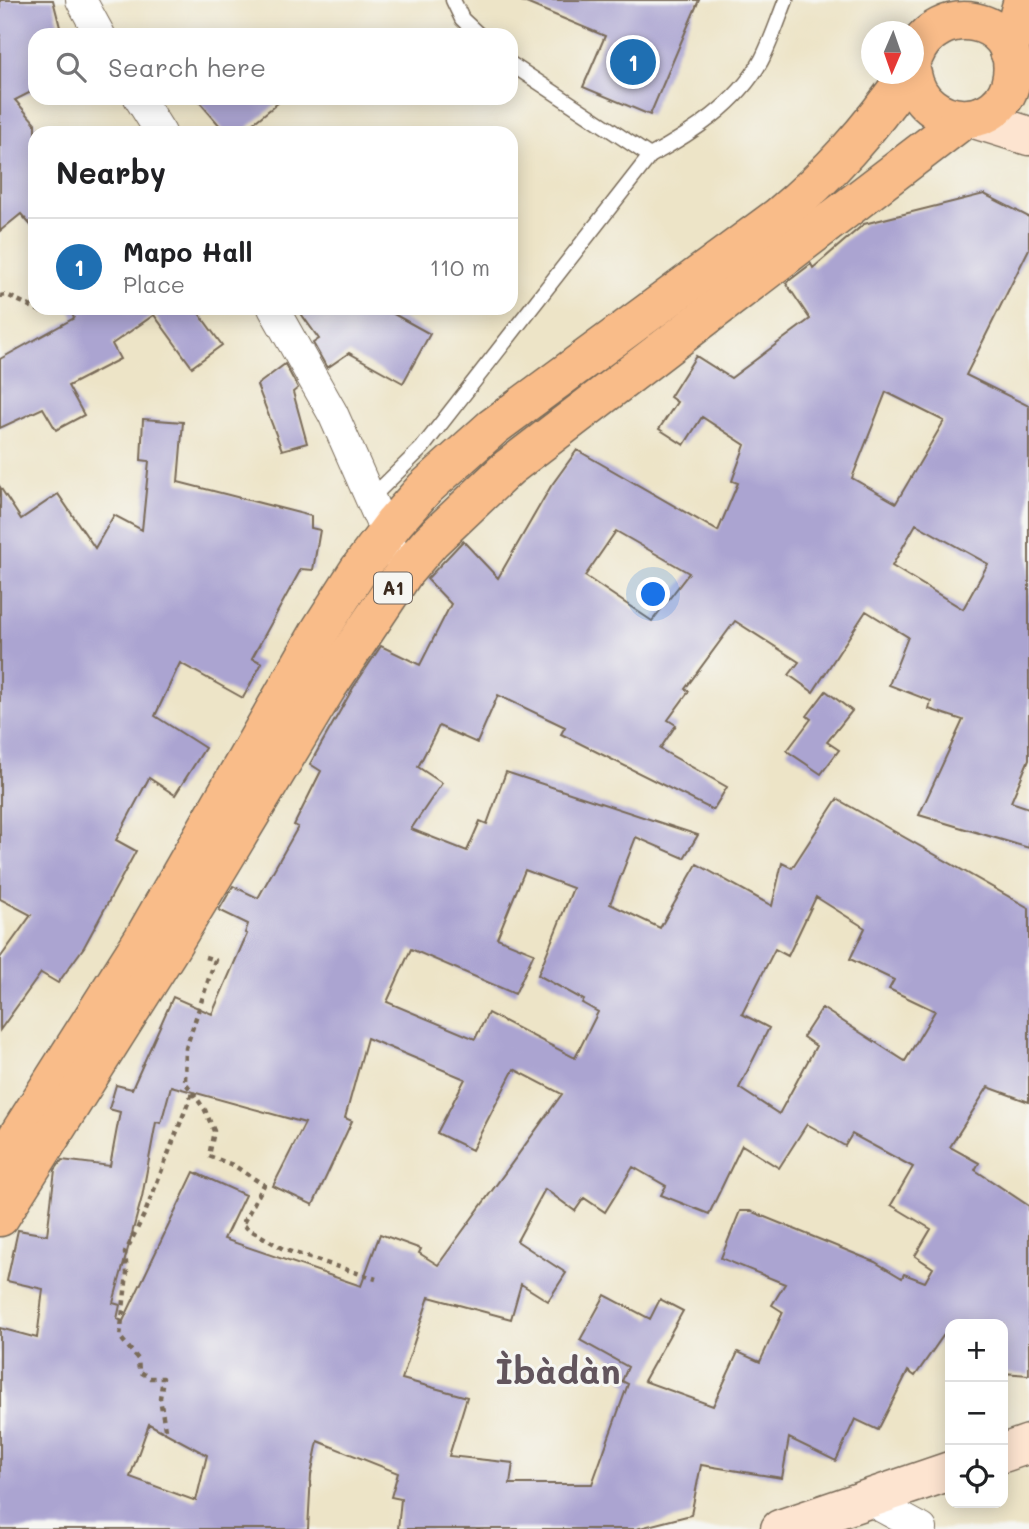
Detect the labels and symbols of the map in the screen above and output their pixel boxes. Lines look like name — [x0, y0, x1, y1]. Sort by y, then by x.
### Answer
north arrow — [861, 21, 924, 84]
pin: 1 — [610, 36, 656, 88]
road number: A1 — [374, 572, 412, 604]
your location — [636, 577, 670, 611]
district label: Ìbàdàn — [495, 1347, 621, 1393]

